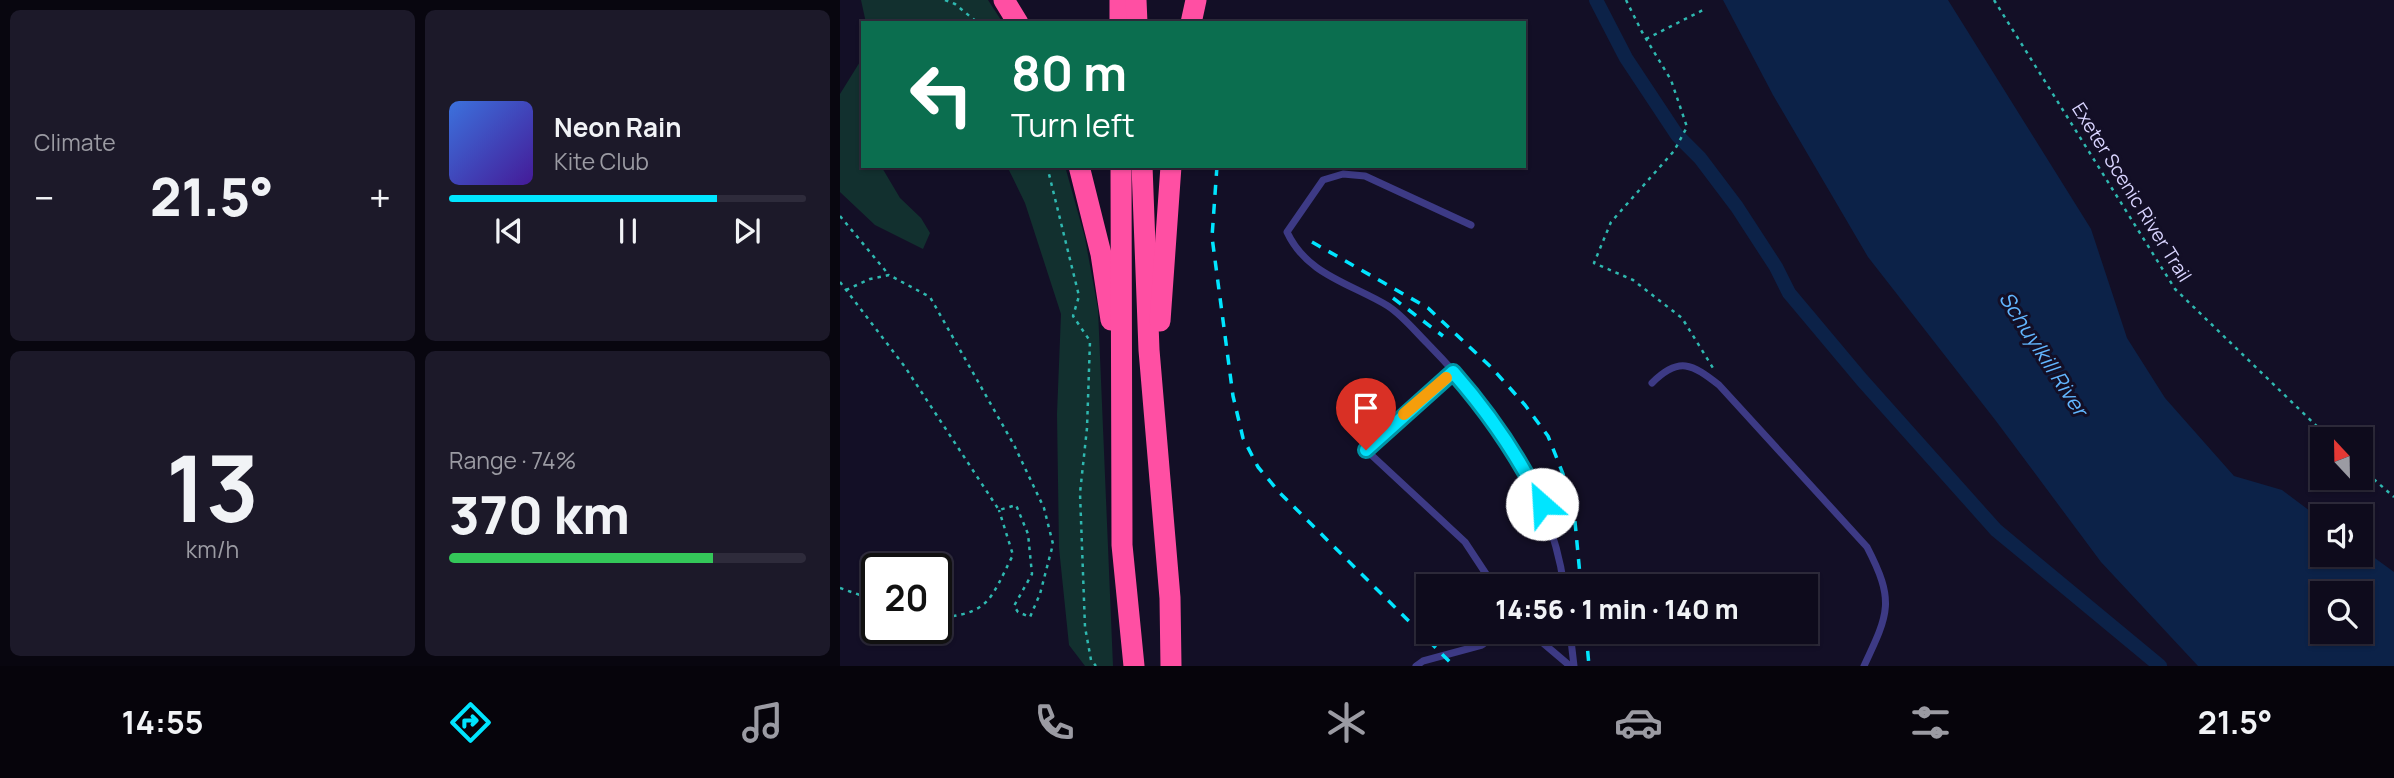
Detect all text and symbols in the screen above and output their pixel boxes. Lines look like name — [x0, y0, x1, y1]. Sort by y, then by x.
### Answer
text: 80 m — [1011, 39, 1127, 106]
icon: left — [896, 49, 987, 140]
street label: Exeter Scenic River Trail — [2066, 97, 2198, 287]
text: Turn left — [1011, 103, 1135, 147]
text: Neon Rain — [554, 109, 682, 145]
text: Climate — [34, 126, 116, 158]
text: Kite Club — [554, 145, 649, 177]
text: 21.5° — [150, 161, 274, 232]
text: − — [34, 171, 55, 223]
text: + — [369, 171, 391, 223]
icon: previous — [490, 212, 528, 250]
icon: pause — [609, 212, 647, 250]
icon: next — [728, 212, 766, 250]
water label: Schuylkill River — [1993, 286, 2096, 423]
pin — [1336, 378, 1396, 450]
icon: arrive — [1347, 389, 1385, 427]
text: 13 — [166, 425, 259, 549]
north arrow — [2310, 427, 2373, 490]
map controls — [2310, 427, 2373, 644]
text: Range · 74% — [449, 444, 576, 476]
position arrow — [1505, 467, 1579, 541]
text: 370 km — [449, 479, 630, 550]
button: sound — [2310, 504, 2373, 567]
text: km/h — [186, 533, 239, 565]
speed limit sign: 20 — [861, 553, 952, 644]
button: search — [2310, 581, 2373, 644]
text: 14:56 · 1 min · 140 m — [1495, 591, 1739, 627]
icon: directions — [446, 698, 495, 747]
icon: music — [738, 698, 787, 747]
icon: phone — [1030, 698, 1079, 747]
icon: climate — [1322, 698, 1371, 747]
icon: car — [1614, 698, 1663, 747]
icon: filters — [1906, 698, 1955, 747]
text: 14:55 — [121, 700, 203, 744]
text: 21.5° — [2198, 700, 2273, 744]

